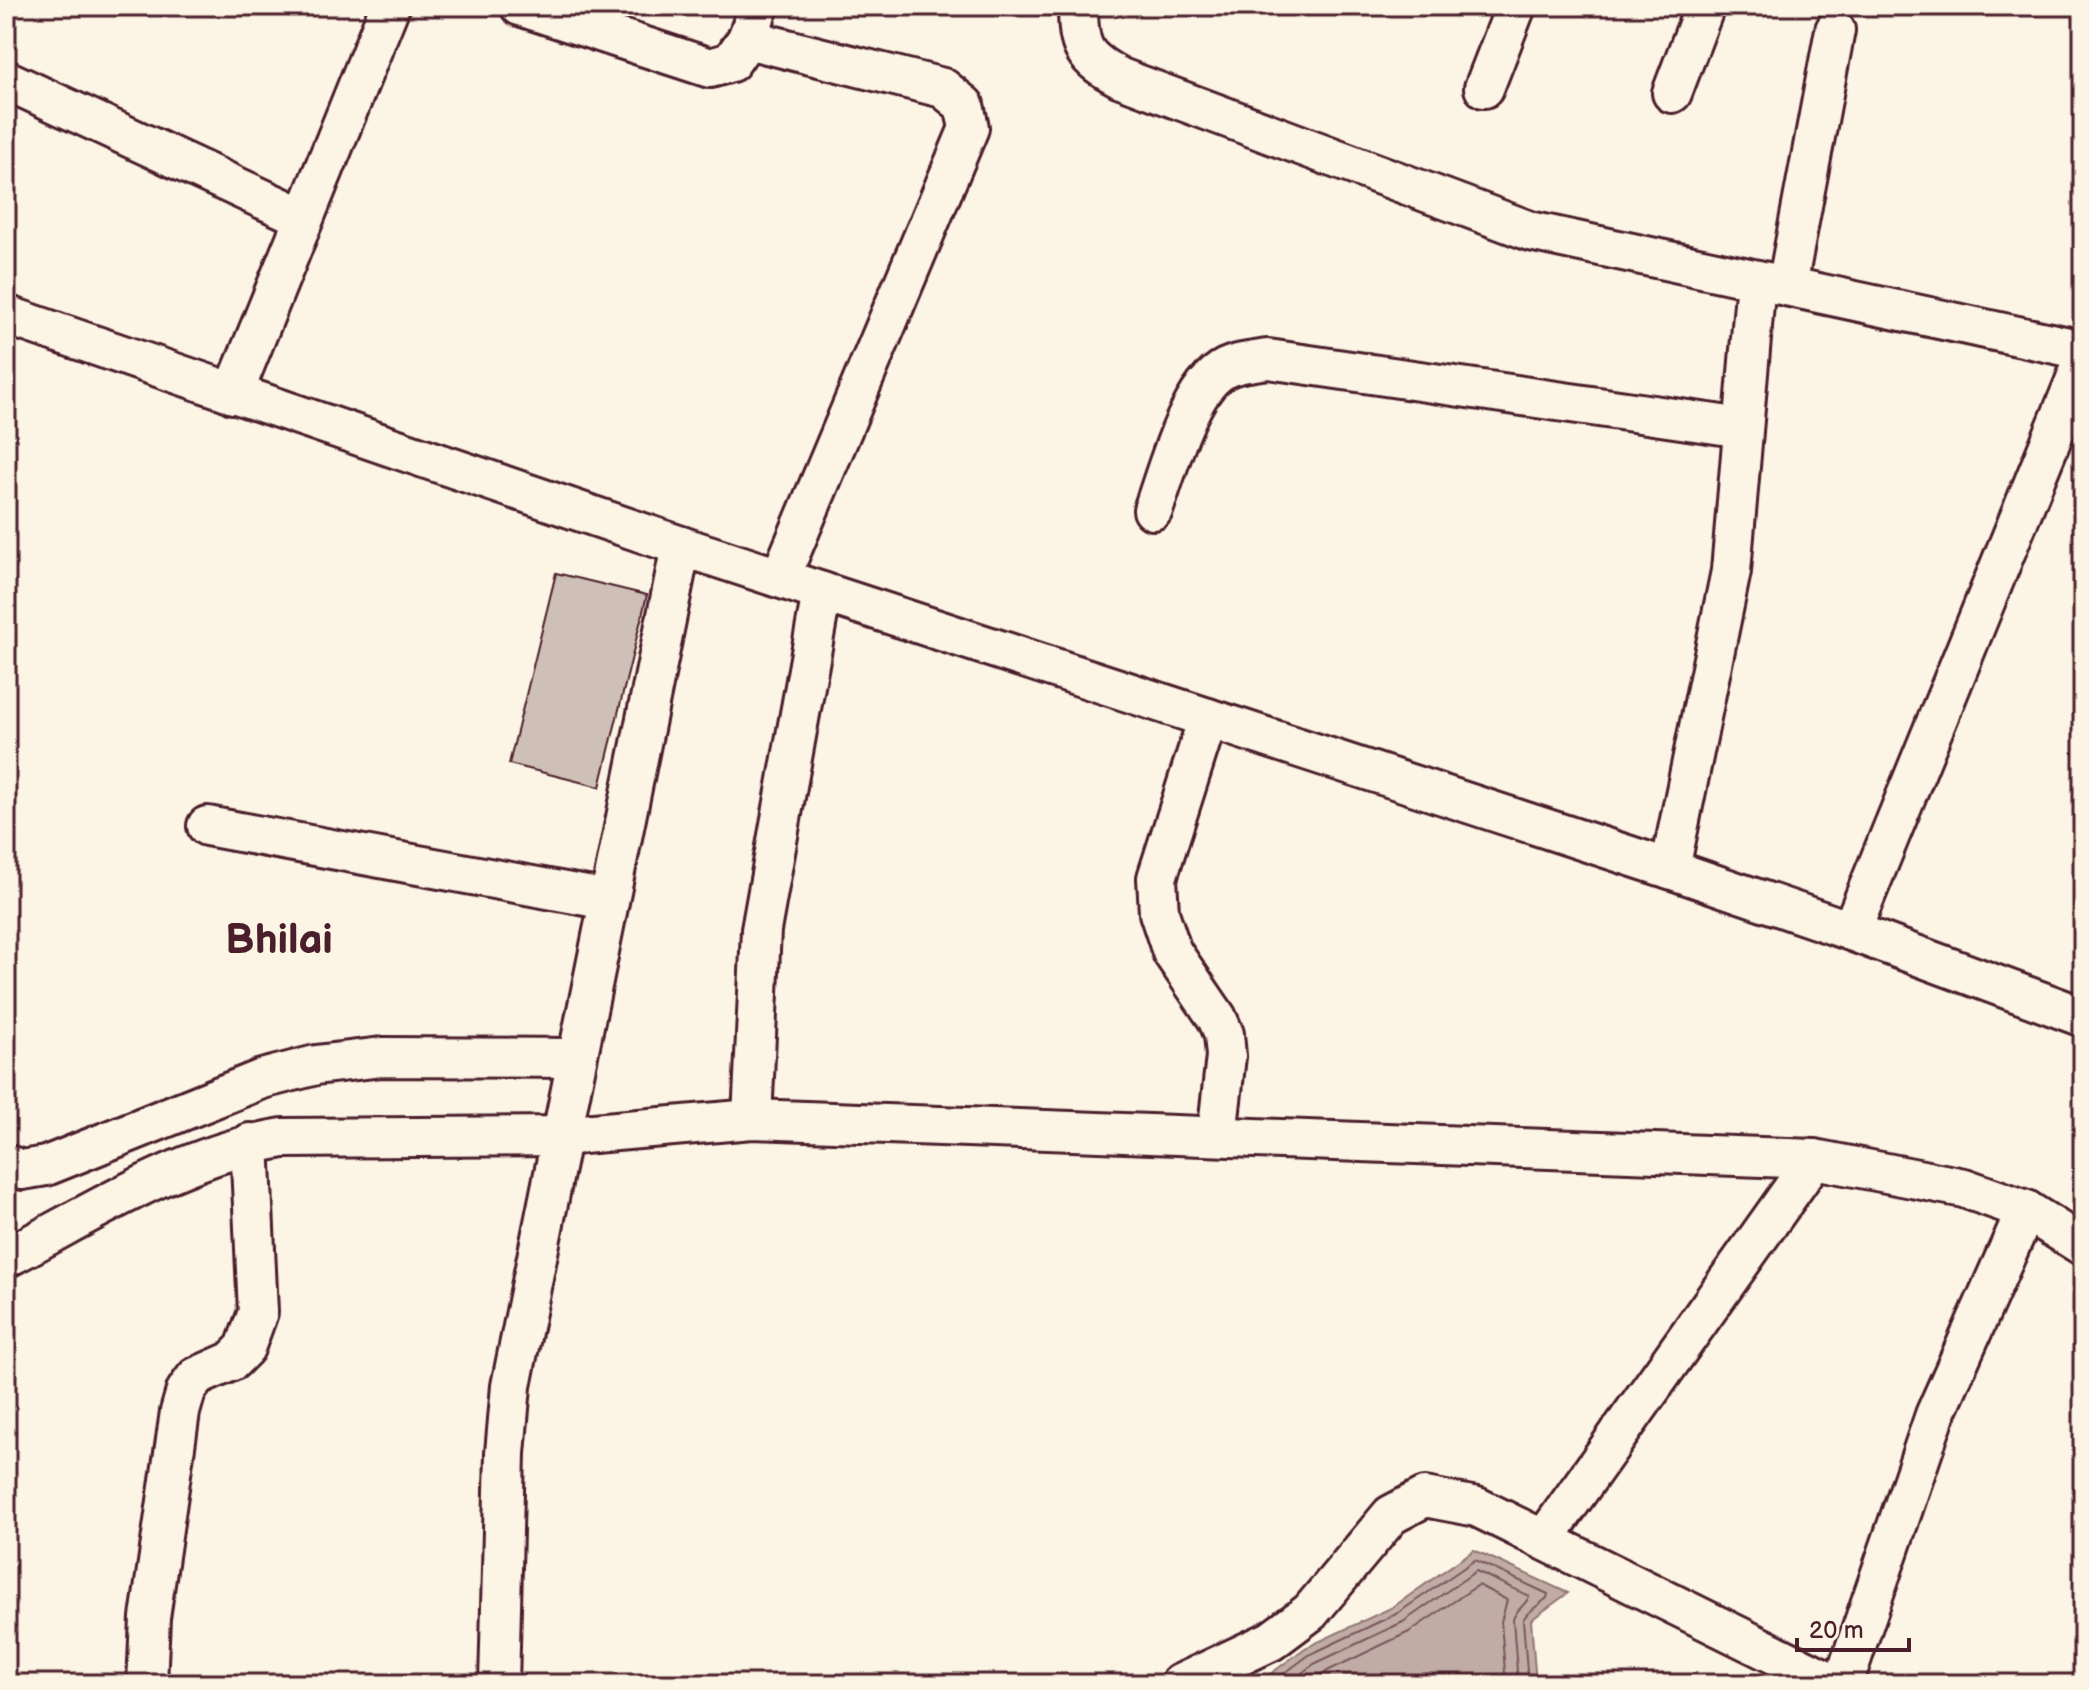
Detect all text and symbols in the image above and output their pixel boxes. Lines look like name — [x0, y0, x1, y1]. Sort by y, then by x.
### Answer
district label: Bhilai — [225, 915, 333, 966]
scale bar — [1797, 1602, 1909, 1652]
text: 20 m — [1809, 1616, 1864, 1645]

